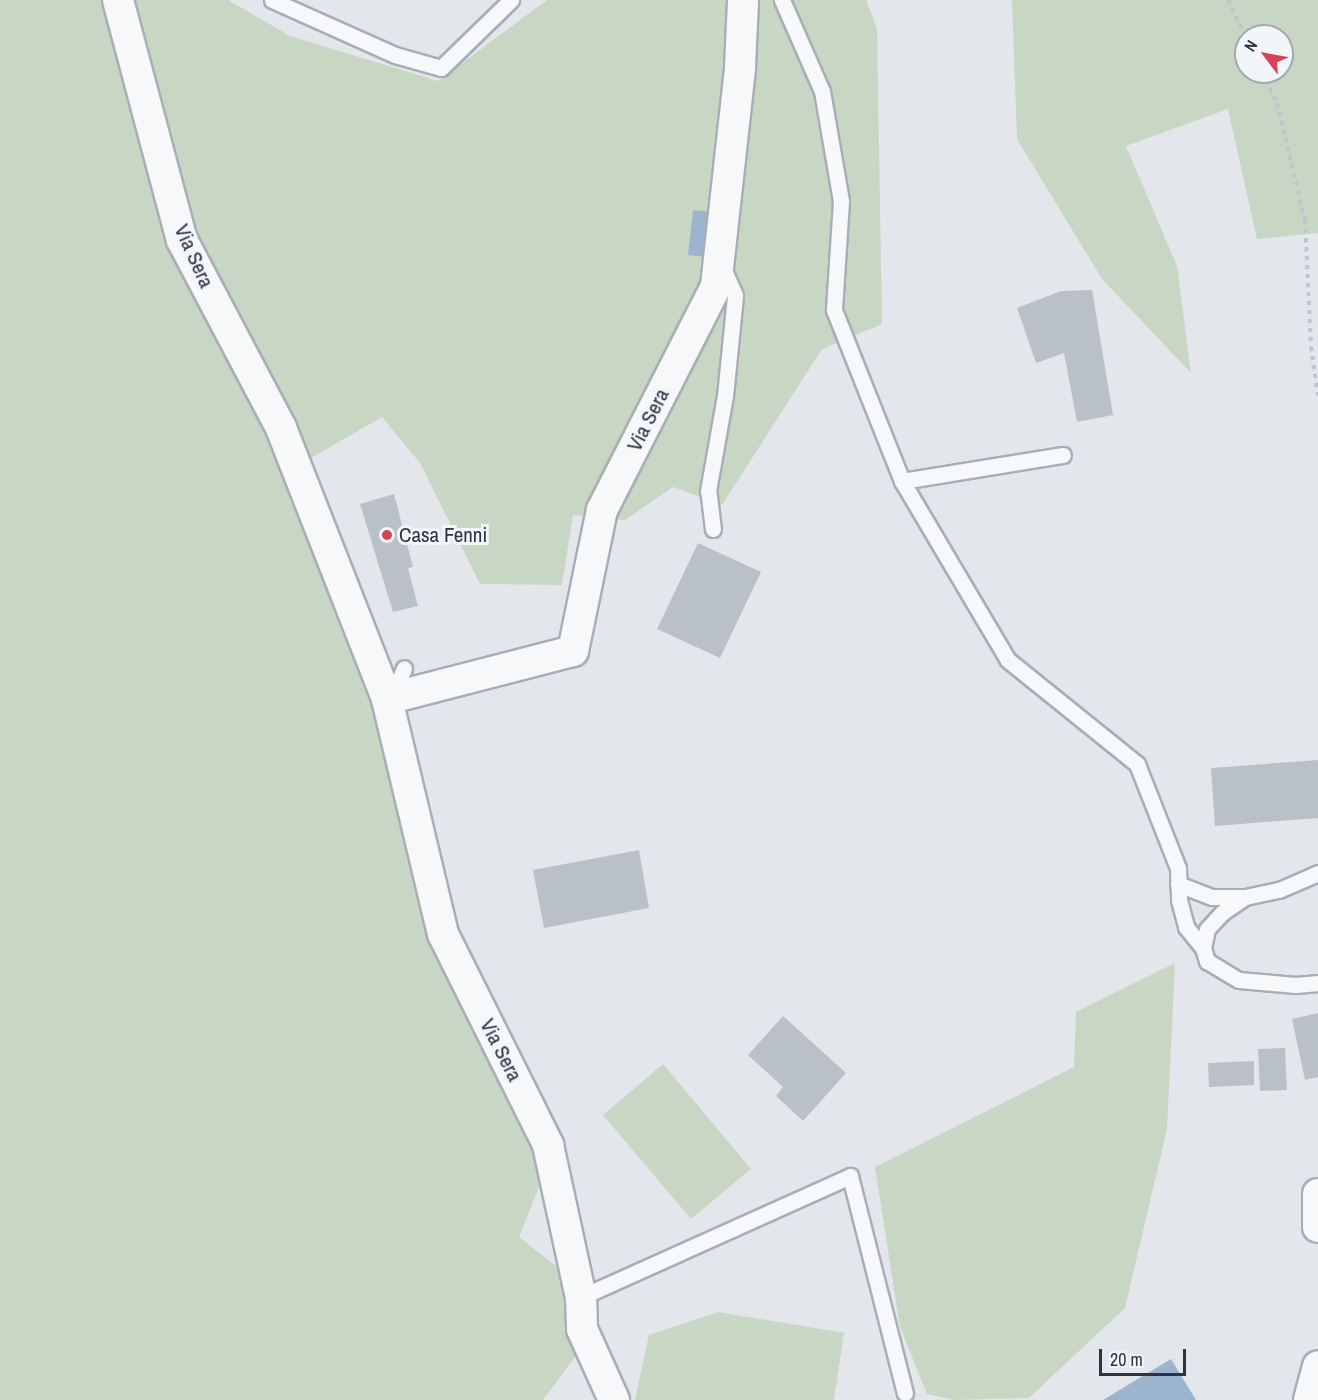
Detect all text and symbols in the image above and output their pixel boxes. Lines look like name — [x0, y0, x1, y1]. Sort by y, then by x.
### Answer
north arrow — [1234, 24, 1294, 84]
text: N — [1239, 36, 1262, 55]
street label: Via Sera — [169, 220, 219, 292]
street label: Via Sera — [622, 385, 674, 455]
place label: Casa Fenni — [399, 522, 487, 548]
marker: Casa Fenni — [380, 528, 394, 542]
street label: Via Sera — [475, 1015, 527, 1085]
scale bar — [1102, 1337, 1189, 1375]
text: 20 m — [1110, 1347, 1143, 1372]

